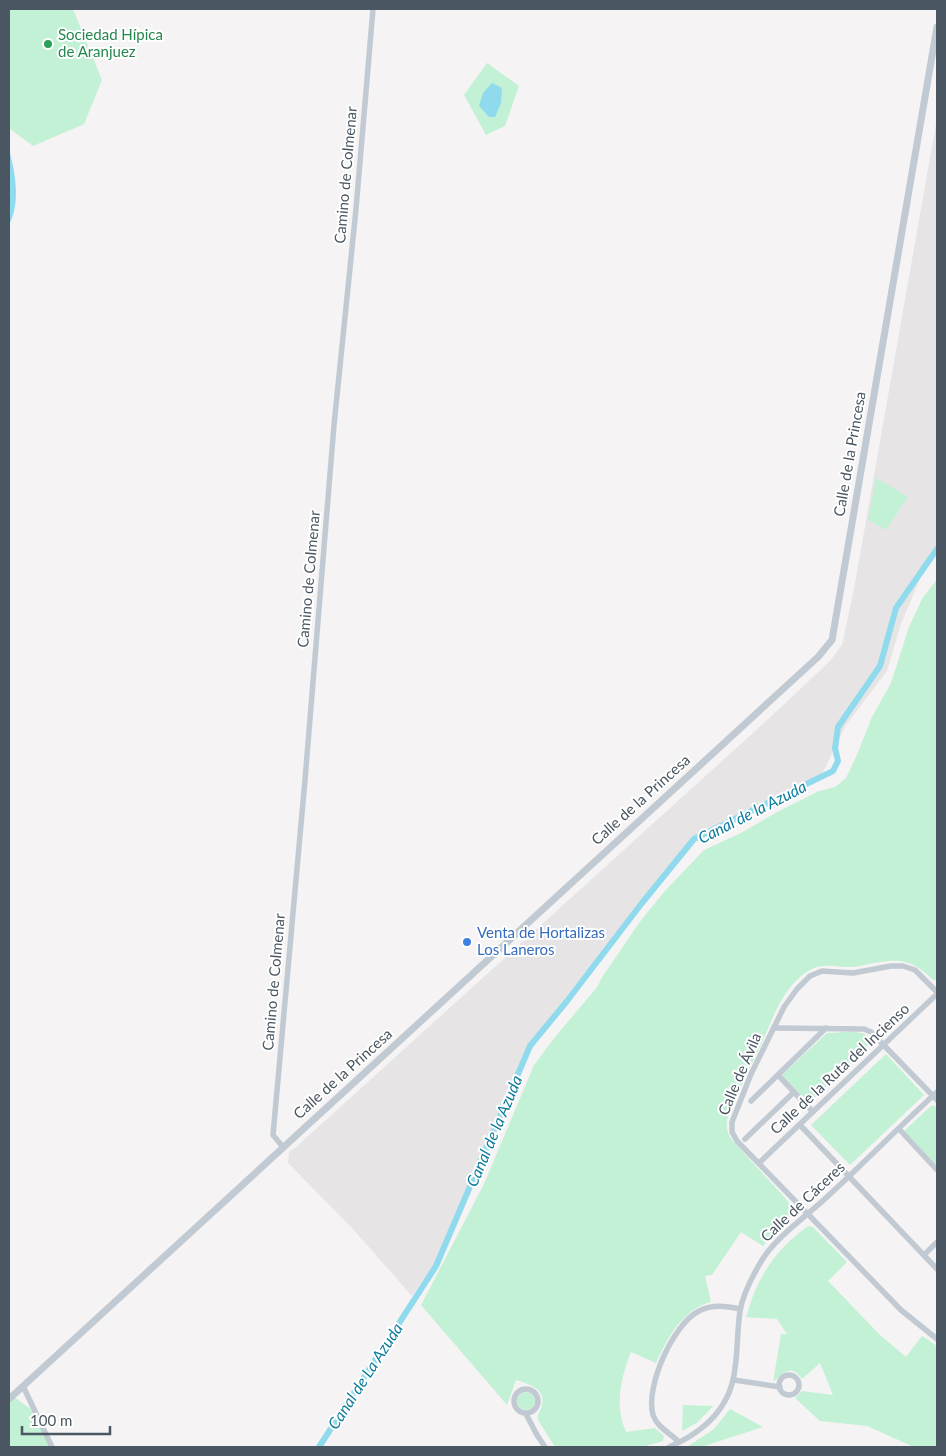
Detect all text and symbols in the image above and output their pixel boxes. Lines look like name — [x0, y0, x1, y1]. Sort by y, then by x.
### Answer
place label: Sociedad Hípica de Aranjuez — [58, 25, 163, 60]
marker: Sociedad Hípica de Aranjuez — [42, 38, 54, 50]
street label: Camino de Colmenar — [330, 105, 360, 244]
street label: Calle de la Princesa — [829, 390, 869, 518]
street label: Camino de Colmenar — [293, 509, 323, 648]
street label: Calle de la Princesa — [587, 750, 693, 848]
water label: Canal de la Azuda — [694, 776, 809, 847]
street label: Camino de Colmenar — [258, 912, 288, 1051]
place label: Venta de Hortalizas Los Laneros — [477, 923, 605, 958]
marker: Venta de Hortalizas Los Laneros — [461, 936, 473, 948]
street label: Calle de la Ruta del Incienso — [766, 999, 913, 1137]
street label: Calle de la Princesa — [289, 1024, 395, 1122]
street label: Calle de Ávila — [714, 1030, 765, 1118]
water label: Canal de la Azuda — [462, 1072, 526, 1189]
street label: Calle de Cáceres — [757, 1158, 848, 1245]
water label: Canal de La Azuda — [323, 1319, 406, 1432]
scale bar — [22, 1404, 110, 1436]
text: 100 m — [30, 1411, 72, 1429]

